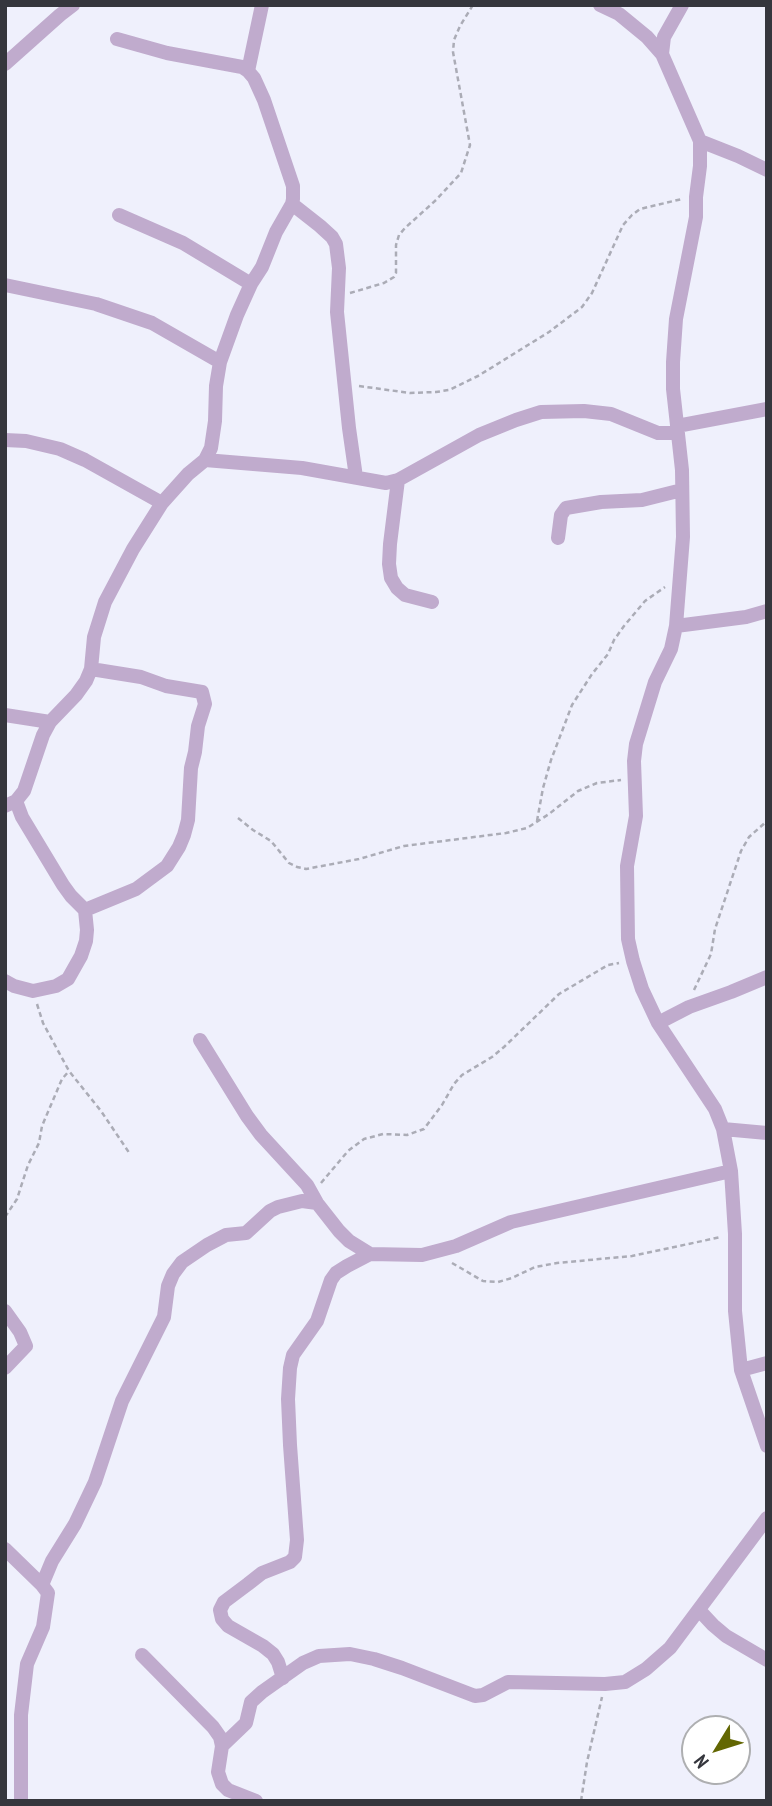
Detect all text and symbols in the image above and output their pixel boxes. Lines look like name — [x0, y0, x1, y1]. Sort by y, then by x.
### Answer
north arrow — [681, 1715, 751, 1785]
text: N — [688, 1750, 714, 1773]

